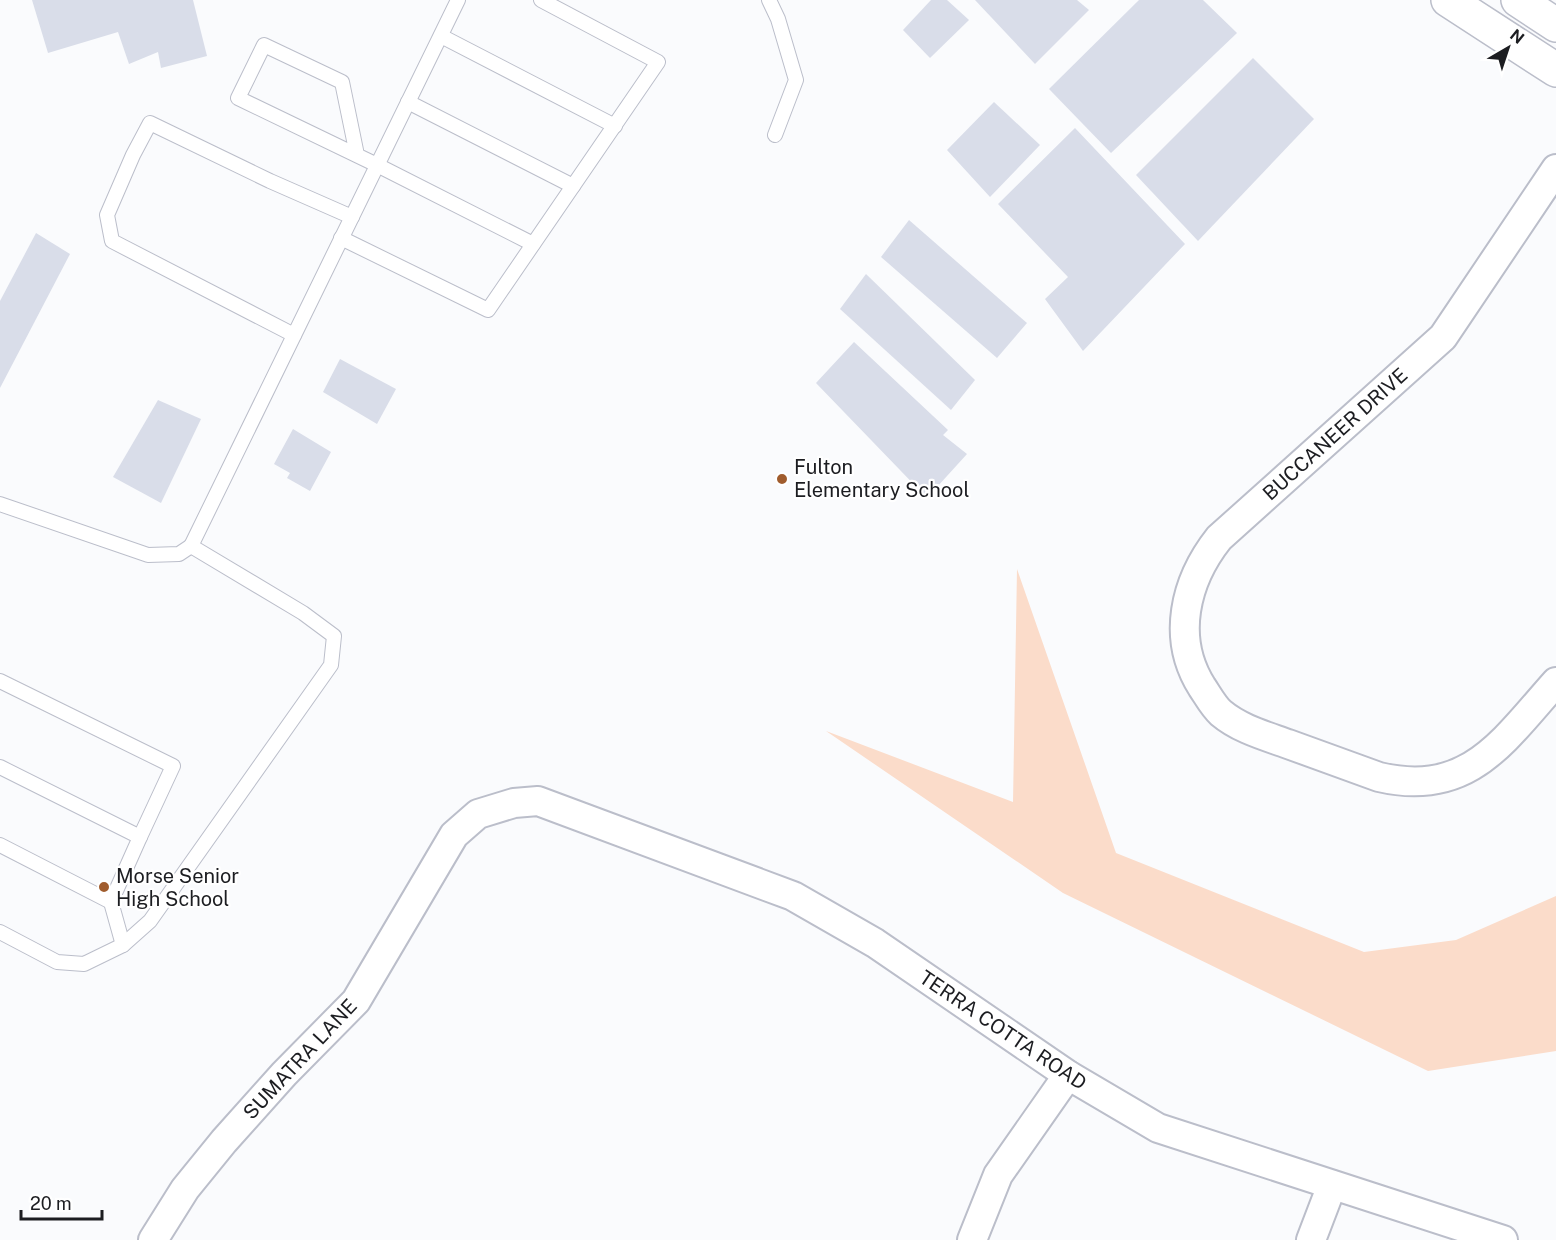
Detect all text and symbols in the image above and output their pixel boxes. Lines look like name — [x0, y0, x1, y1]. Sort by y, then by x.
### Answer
north arrow — [1478, 18, 1538, 78]
text: N — [1506, 25, 1528, 48]
street label: BUCCANEER DRIVE — [1258, 363, 1412, 505]
place label: Fulton Elementary School — [794, 455, 969, 502]
marker: Fulton Elementary School — [775, 472, 789, 486]
place label: Morse Senior High School — [116, 864, 239, 911]
marker: Morse Senior High School — [97, 880, 111, 894]
street label: TERRA COTTA ROAD — [915, 965, 1091, 1095]
street label: SUMATRA LANE — [238, 994, 362, 1124]
scale bar — [21, 1183, 102, 1221]
text: 20 m — [30, 1193, 72, 1214]

